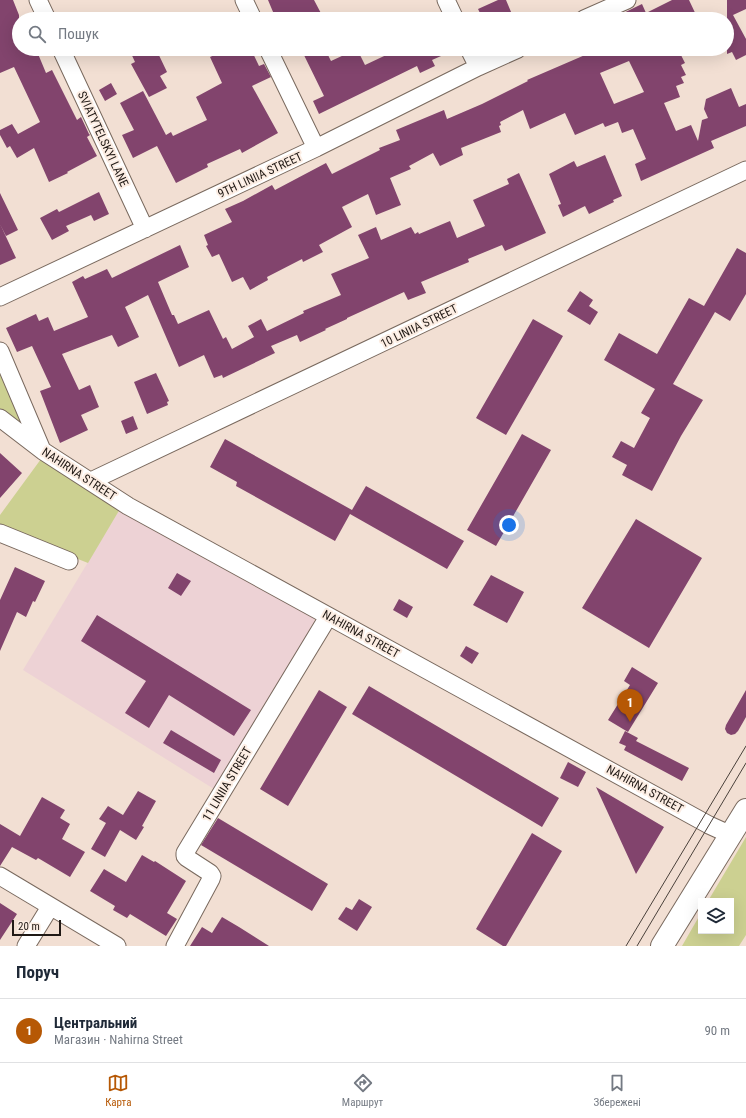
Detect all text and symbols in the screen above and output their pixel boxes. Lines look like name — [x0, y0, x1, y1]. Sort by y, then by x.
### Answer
search box — [12, 12, 734, 56]
icon: search — [26, 23, 48, 45]
text: Пошук — [58, 25, 99, 43]
street label: SVIATYTELSKYI LANE — [75, 89, 131, 189]
street label: 9TH LINIIA STREET — [216, 149, 304, 201]
street label: 10 LINIIA STREET — [378, 301, 460, 351]
street label: NAHIRNA STREET — [39, 445, 119, 503]
your location — [499, 515, 519, 535]
street label: NAHIRNA STREET — [320, 607, 402, 661]
pin: 1 — [617, 689, 643, 722]
street label: 11 LINIIA STREET — [199, 745, 255, 823]
street label: NAHIRNA STREET — [604, 762, 686, 816]
map controls — [698, 898, 734, 934]
button: layers — [698, 898, 734, 934]
scale bar — [12, 918, 61, 937]
text: 20 m — [18, 920, 40, 933]
text: Поруч — [16, 962, 59, 982]
text: Центральний — [54, 1014, 137, 1032]
text: 1 — [26, 1023, 32, 1038]
text: 90 m — [704, 1023, 730, 1038]
text: Магазин · Nahirna Street — [54, 1032, 183, 1047]
tab: Карта — [105, 1072, 131, 1109]
tab: Маршрут — [342, 1072, 383, 1109]
tab: Збережені — [594, 1072, 641, 1109]

